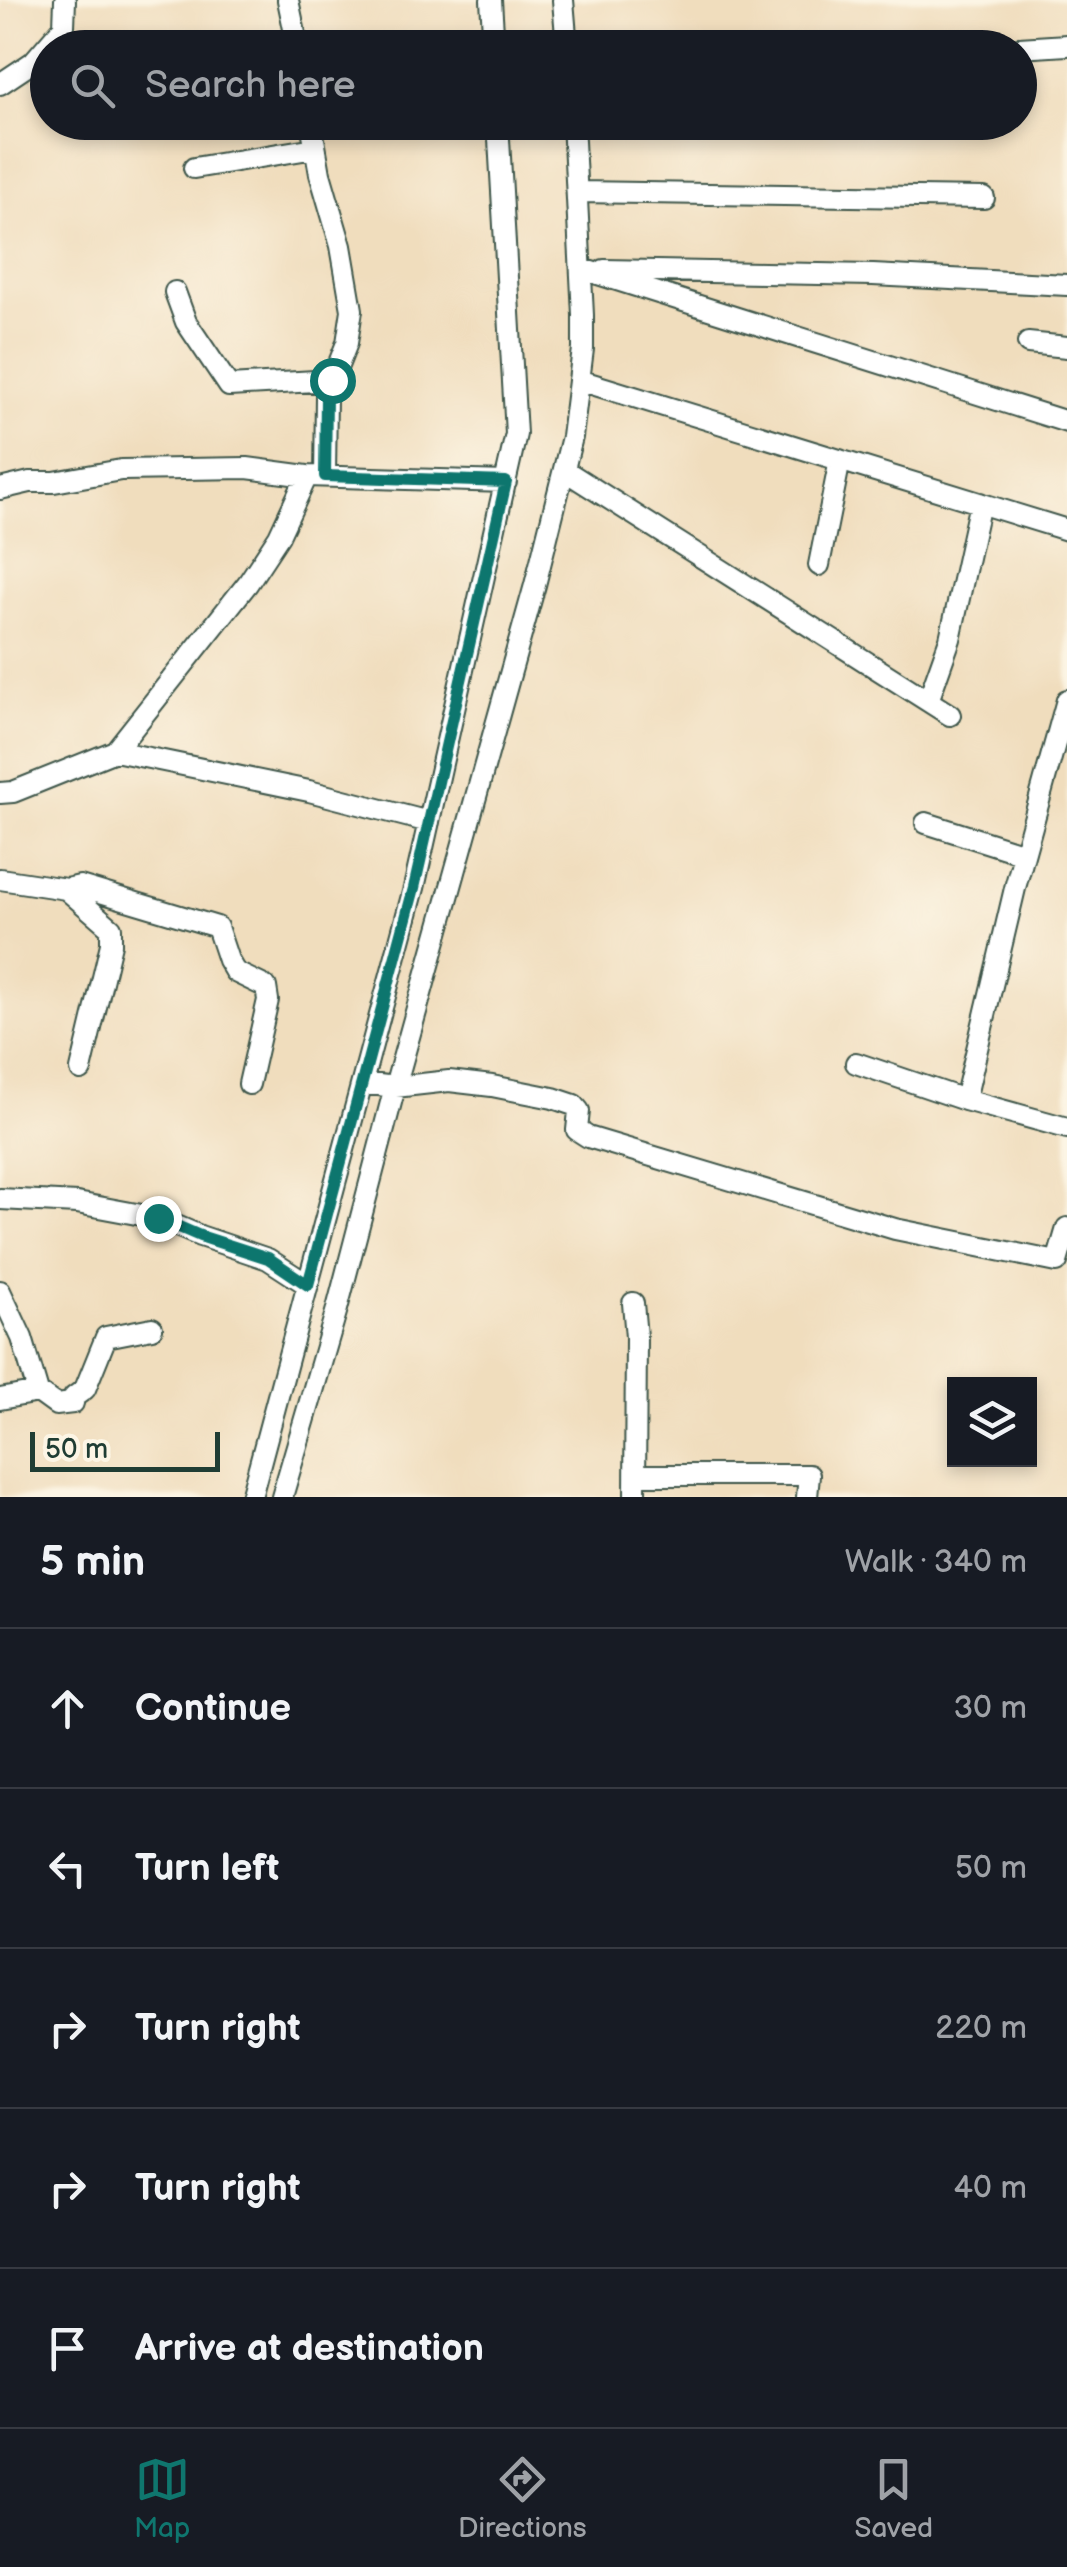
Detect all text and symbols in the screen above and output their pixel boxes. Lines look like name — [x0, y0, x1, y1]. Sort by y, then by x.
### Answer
search box — [30, 30, 1037, 140]
icon: search — [65, 58, 120, 113]
text: Search here — [145, 63, 356, 108]
route start — [310, 358, 356, 404]
route end — [136, 1196, 182, 1242]
map controls — [947, 1377, 1037, 1467]
button: layers — [947, 1377, 1037, 1467]
scale bar — [30, 1427, 220, 1472]
text: 50 m — [45, 1433, 108, 1466]
text: 5 min — [40, 1537, 145, 1588]
text: Walk · 340 m — [845, 1543, 1027, 1582]
icon: ahead — [40, 1681, 95, 1736]
text: Continue — [135, 1686, 291, 1731]
text: 30 m — [953, 1689, 1027, 1728]
icon: left — [40, 1841, 95, 1896]
text: Turn left — [135, 1846, 279, 1891]
text: 50 m — [955, 1849, 1027, 1888]
icon: right — [40, 2001, 95, 2056]
text: Turn right — [135, 2006, 300, 2051]
text: 220 m — [935, 2009, 1027, 2048]
icon: right — [40, 2161, 95, 2216]
text: Turn right — [135, 2166, 300, 2211]
text: 40 m — [954, 2169, 1027, 2208]
icon: arrive — [40, 2321, 95, 2376]
text: Arrive at destination — [135, 2326, 484, 2371]
tab: Map — [134, 2452, 190, 2545]
tab: Directions — [458, 2452, 587, 2545]
tab: Saved — [855, 2452, 933, 2545]

